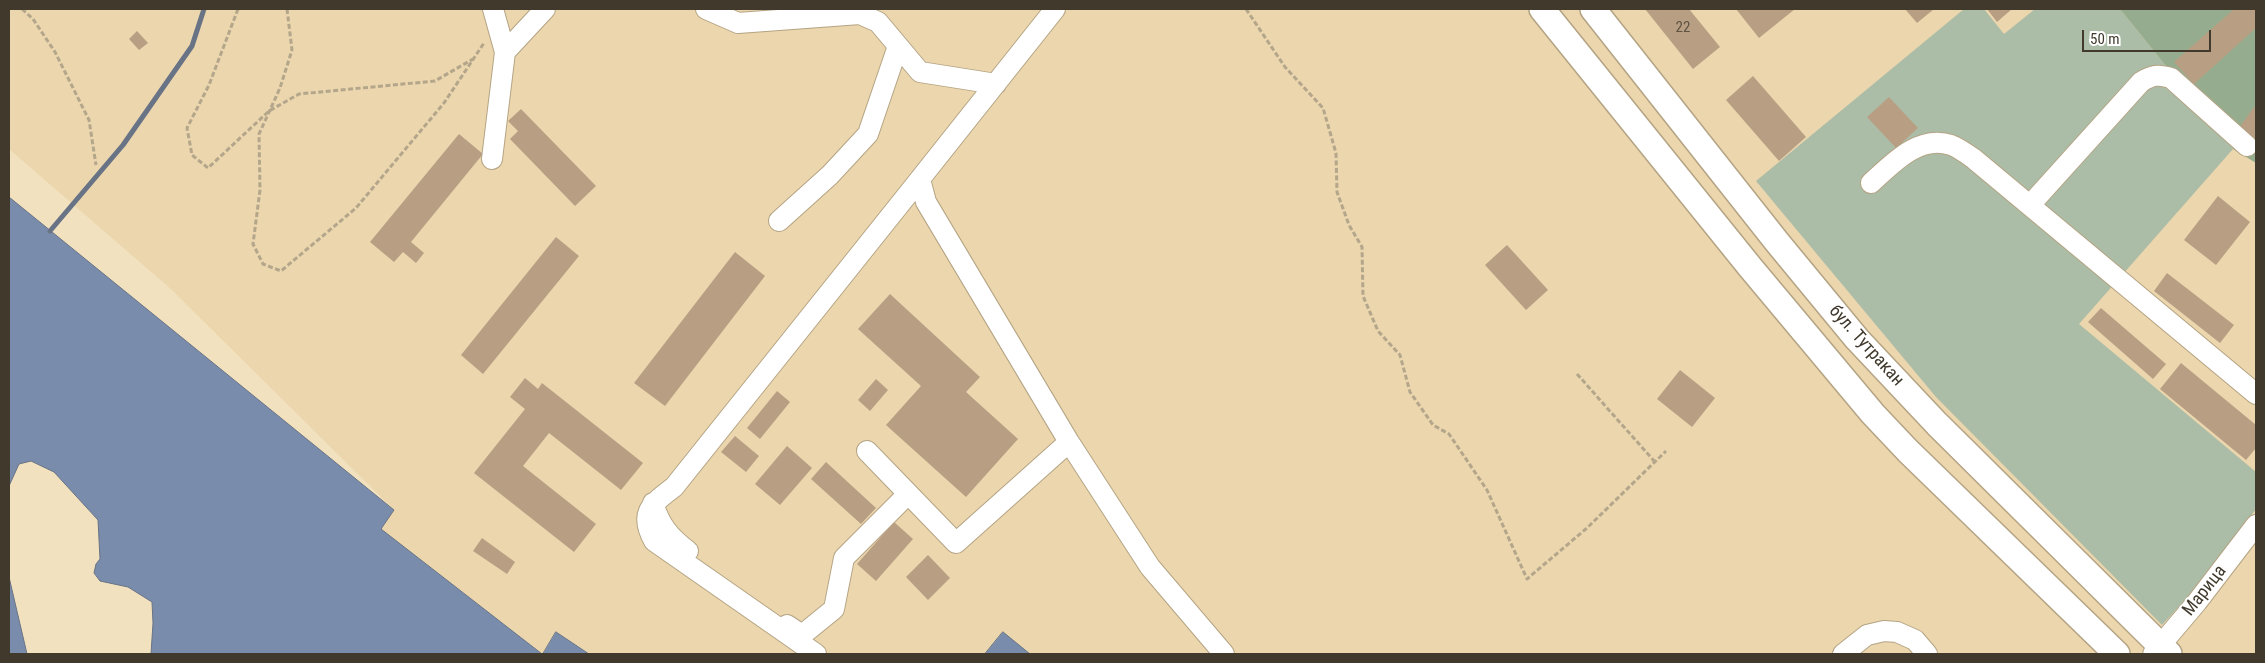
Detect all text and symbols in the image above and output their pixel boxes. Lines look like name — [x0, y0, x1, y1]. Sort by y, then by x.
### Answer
house number: 22 — [1676, 19, 1690, 37]
scale bar — [2085, 20, 2214, 52]
text: 50 m — [2090, 30, 2120, 48]
street label: бул. Тутракан — [1824, 301, 1908, 391]
street label: Марица — [2179, 561, 2231, 621]

